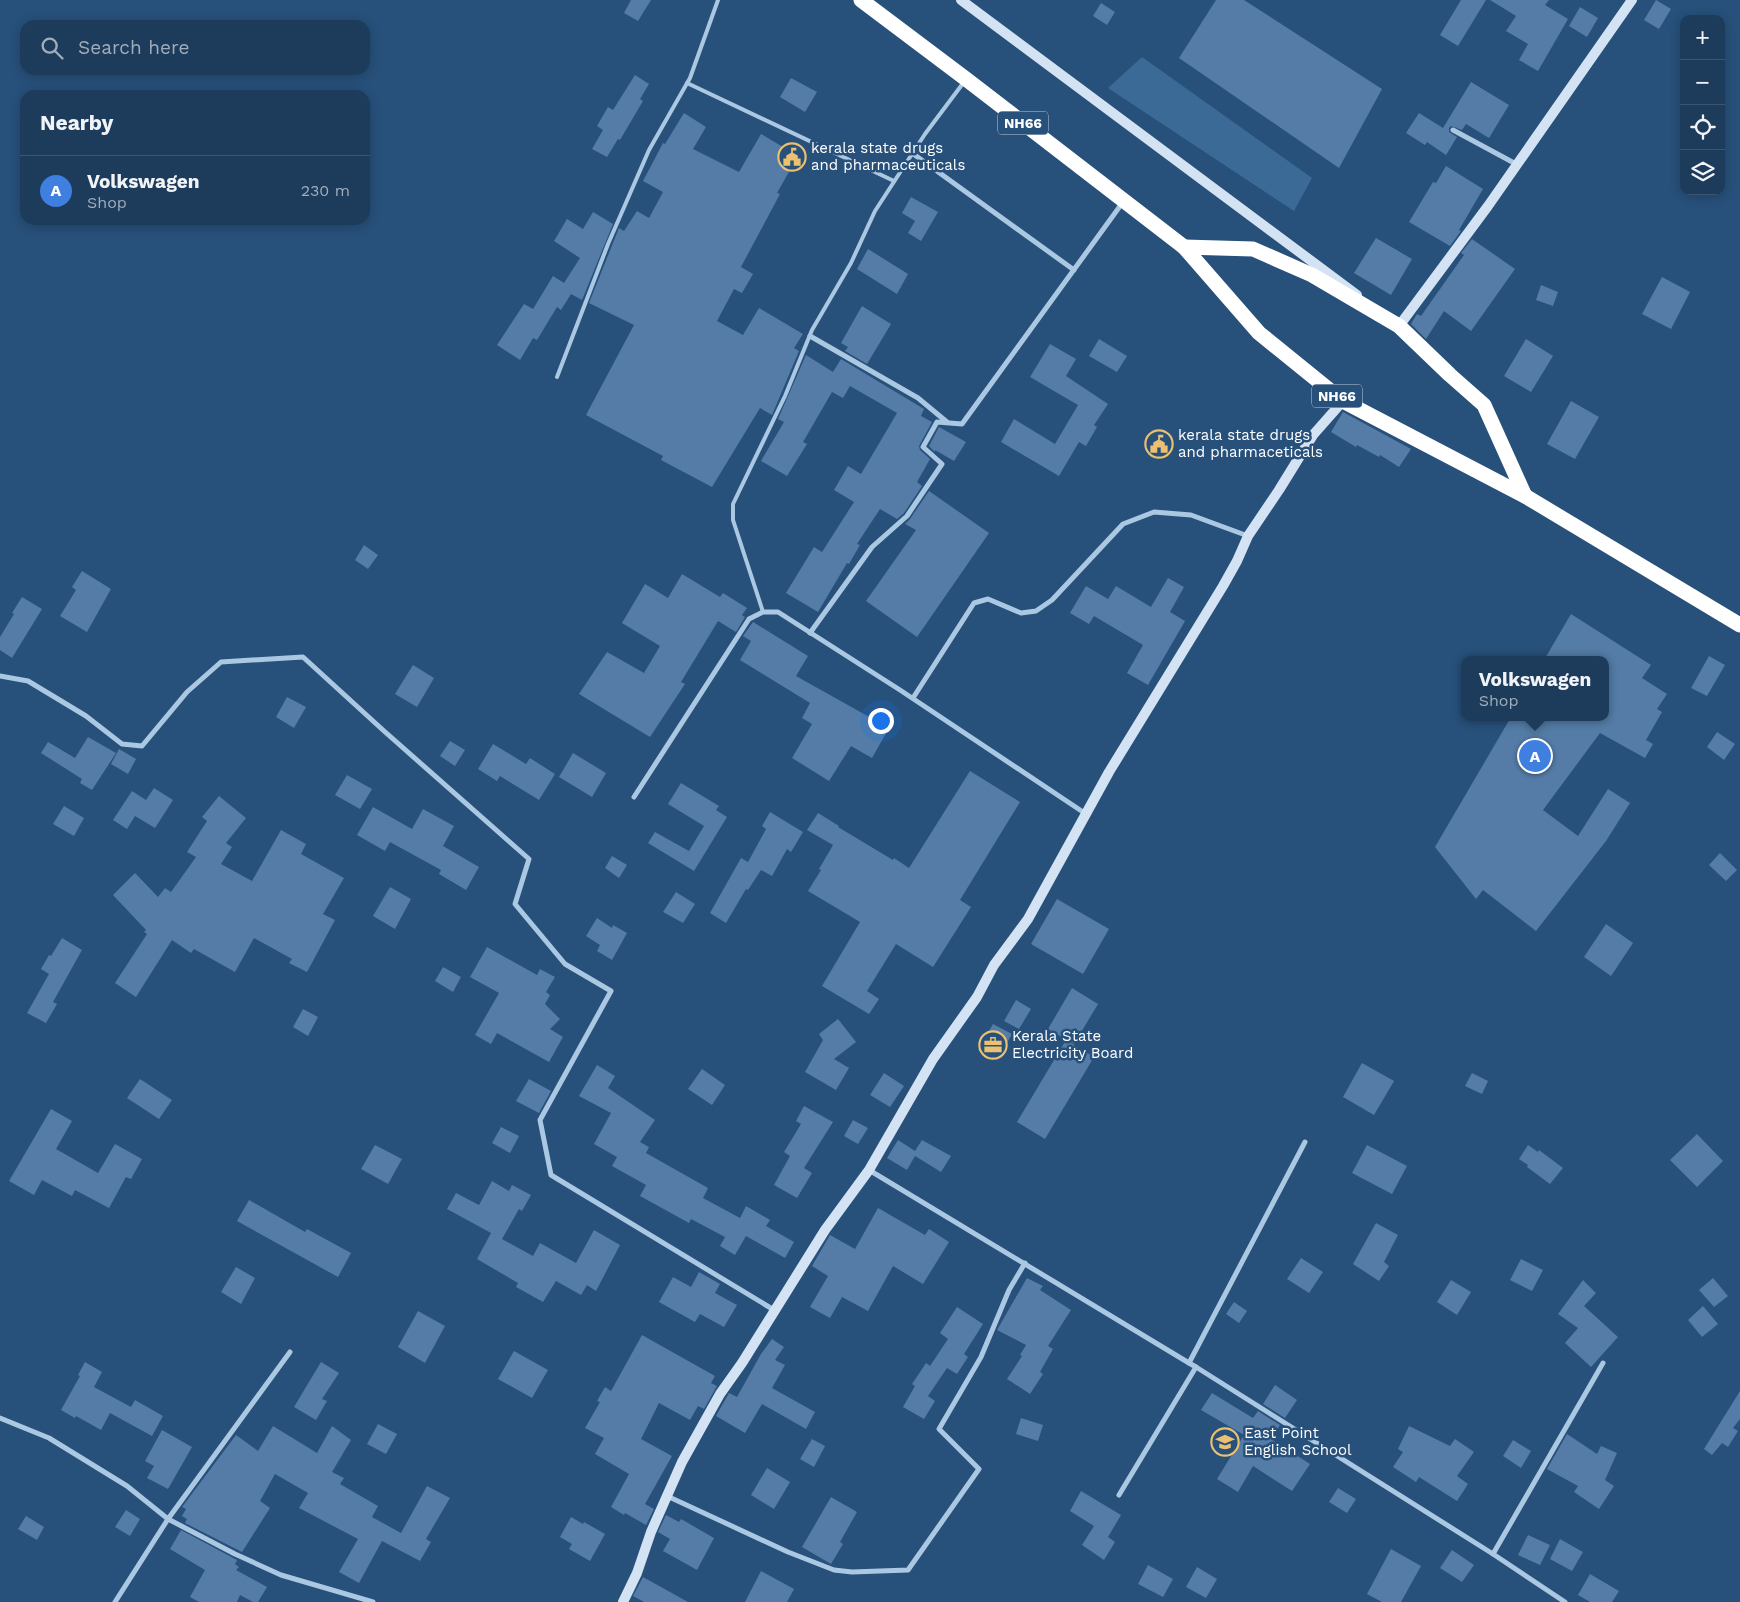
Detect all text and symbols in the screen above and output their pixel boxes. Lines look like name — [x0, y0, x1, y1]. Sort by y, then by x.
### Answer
map controls — [1680, 15, 1725, 195]
button: + — [1680, 15, 1725, 60]
search box — [20, 20, 370, 75]
icon: search — [38, 34, 66, 62]
text: Search here — [78, 36, 189, 59]
button: − — [1680, 60, 1725, 105]
button: locate — [1680, 105, 1725, 150]
text: Nearby — [40, 110, 113, 135]
road number: NH66 — [998, 112, 1048, 134]
place label: kerala state drugs and pharmaceuticals — [811, 139, 965, 174]
public building icon: kerala state drugs and pharmaceuticals — [777, 142, 807, 172]
button: layers — [1680, 150, 1725, 195]
text: Volkswagen — [87, 170, 200, 193]
text: A — [51, 181, 61, 200]
text: 230 m — [301, 181, 350, 200]
text: Shop — [87, 193, 127, 212]
road number: NH66 — [1312, 384, 1362, 408]
place label: kerala state drugs and pharmaceticals — [1178, 426, 1323, 461]
public building icon: kerala state drugs and pharmaceticals — [1144, 429, 1174, 459]
popup — [1461, 656, 1609, 721]
text: Volkswagen — [1479, 668, 1591, 691]
text: Shop — [1479, 691, 1518, 710]
your location — [868, 708, 894, 734]
pin: A — [1519, 737, 1551, 775]
place label: Kerala State Electricity Board — [1012, 1027, 1133, 1062]
office icon: Kerala State Electricity Board — [978, 1030, 1008, 1060]
place label: East Point English School — [1244, 1424, 1352, 1459]
school or university icon: East Point English School — [1210, 1427, 1240, 1457]

